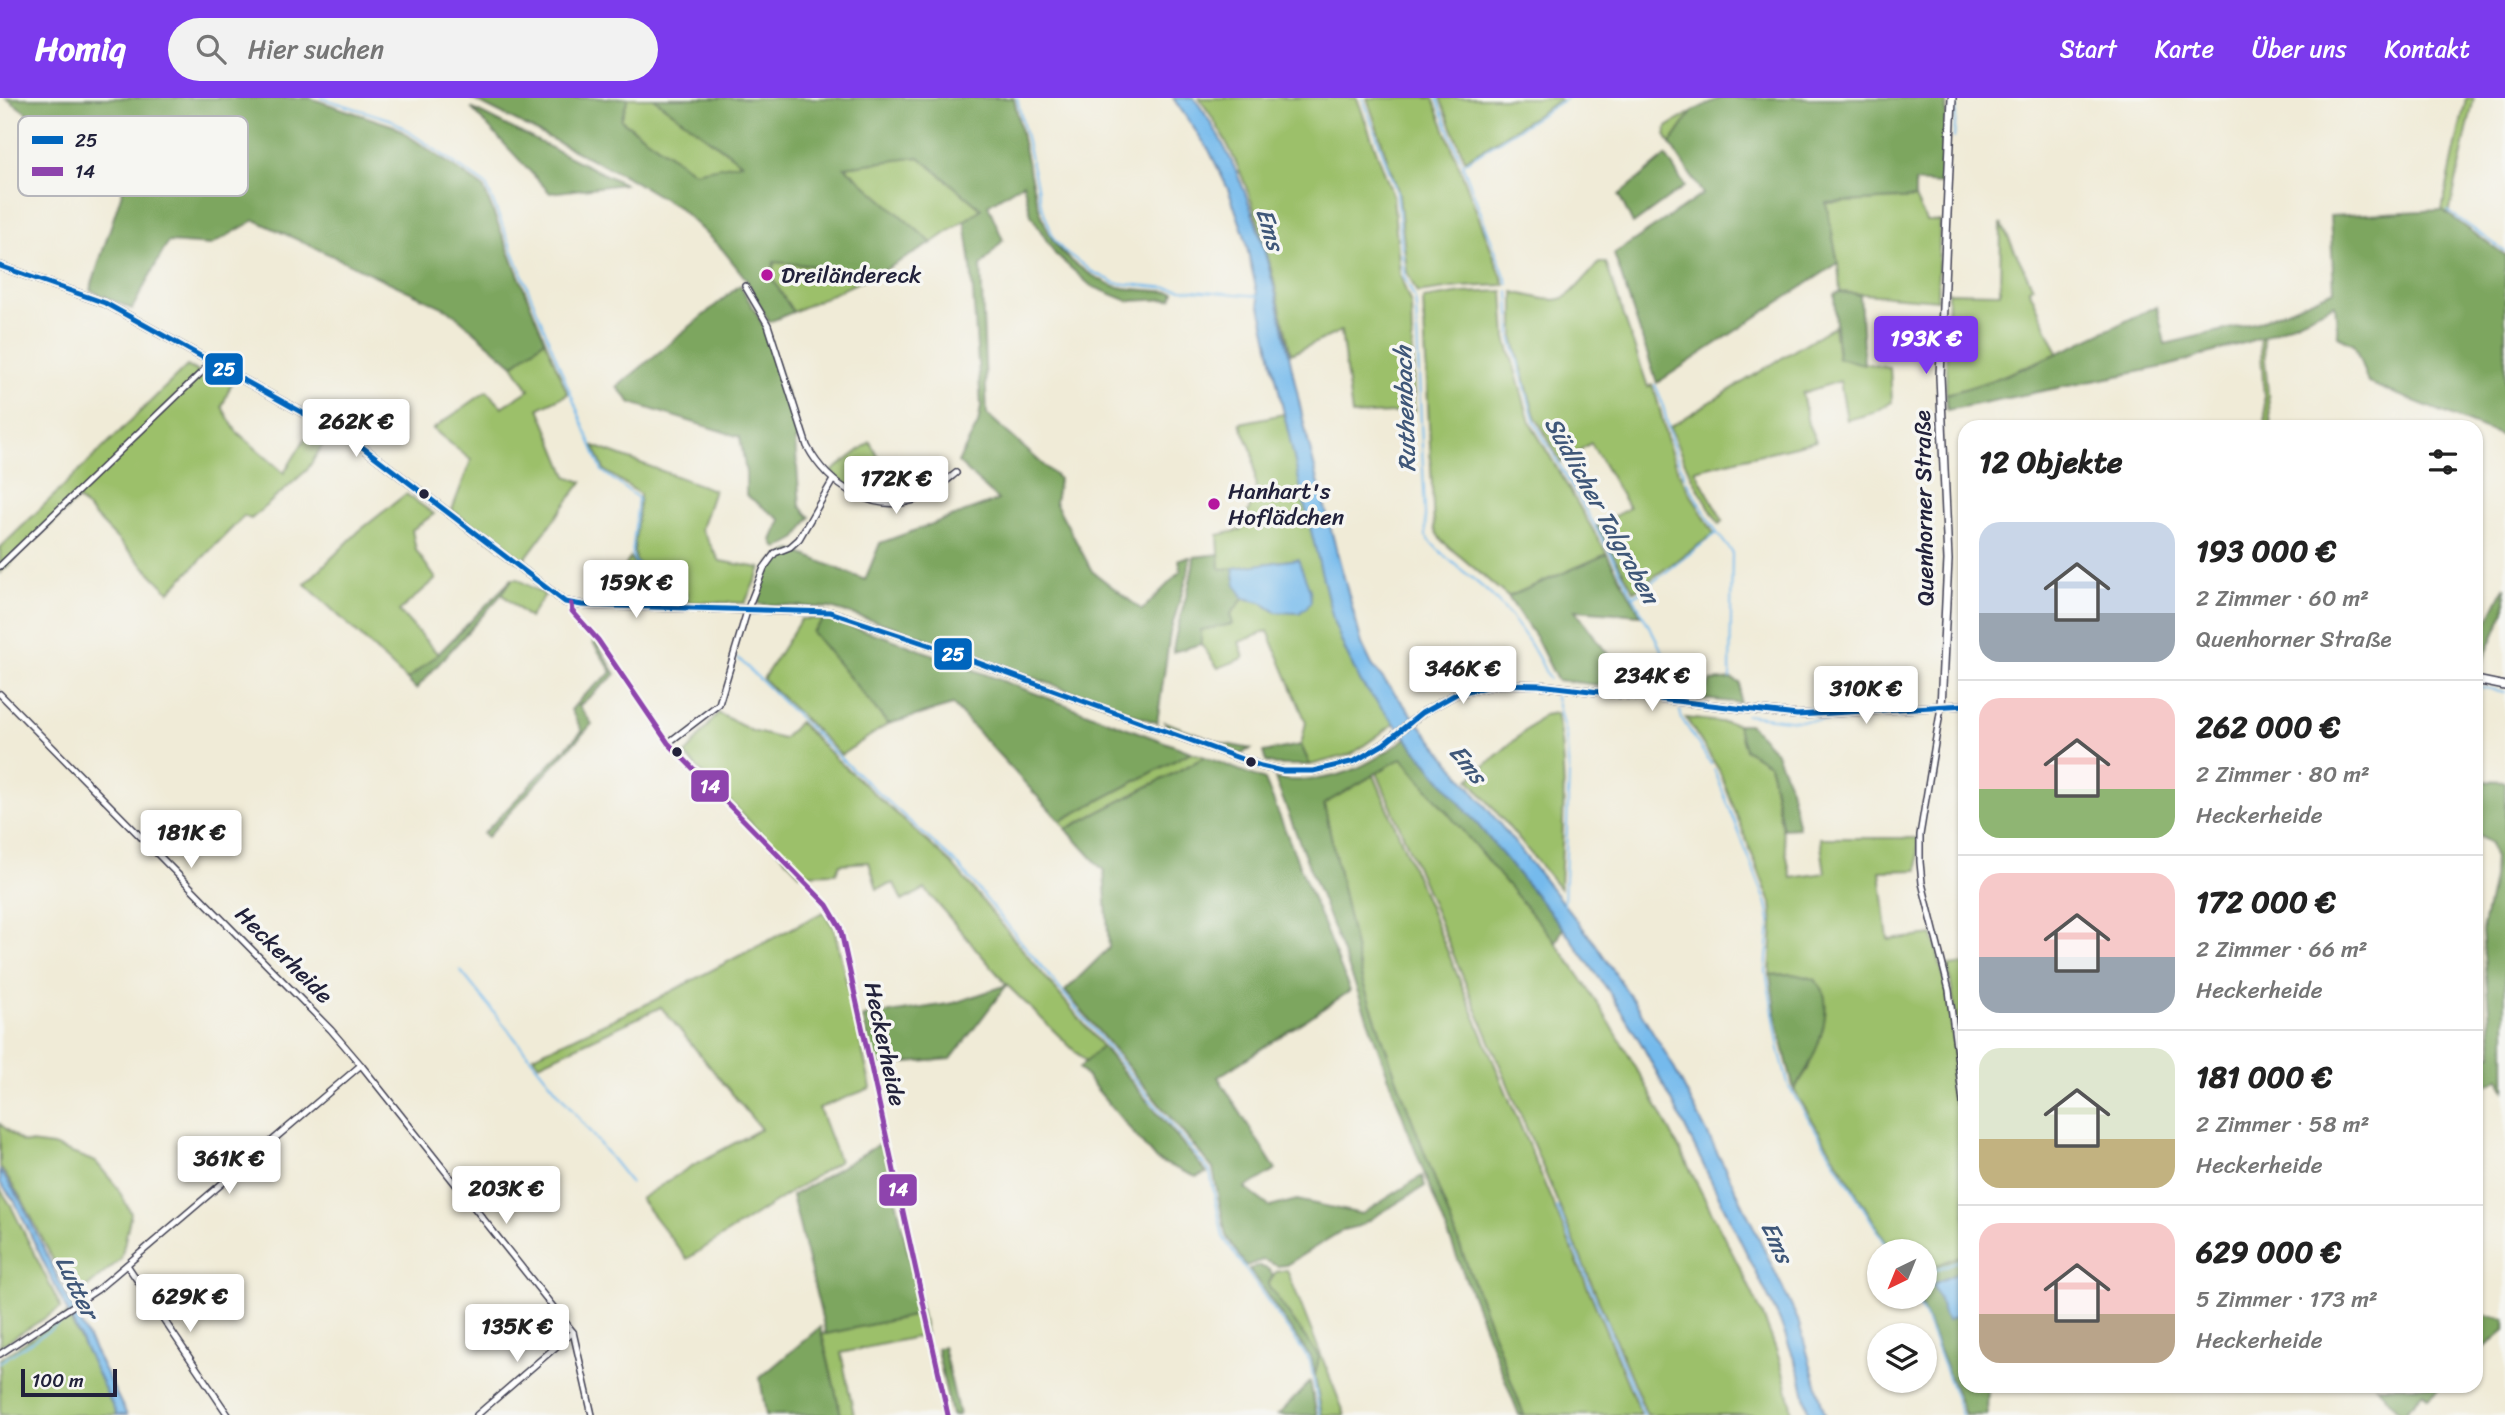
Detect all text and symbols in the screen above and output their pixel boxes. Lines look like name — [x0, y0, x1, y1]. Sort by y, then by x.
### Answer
search box — [168, 18, 658, 81]
text: Homiq — [35, 20, 126, 78]
text: Hier suchen — [248, 26, 384, 72]
text: Start — [2060, 28, 2117, 70]
text: Karte — [2155, 28, 2214, 70]
text: Über uns — [2252, 28, 2347, 70]
text: Kontakt — [2385, 28, 2470, 70]
icon: search — [192, 30, 230, 68]
legend — [18, 116, 248, 196]
text: 25 — [75, 124, 98, 157]
text: 14 — [75, 155, 95, 188]
water label: Ems — [1244, 202, 1297, 258]
place label: Dreiländereck — [781, 255, 922, 296]
marker: Dreiländereck — [759, 267, 775, 283]
pin: 193K € — [1869, 316, 1983, 376]
text: 193K € — [1890, 318, 1962, 359]
water label: Ruthenbach — [1382, 343, 1428, 473]
line badge: 25 — [204, 352, 244, 386]
text: 25 — [212, 353, 236, 386]
pin: 262K € — [299, 400, 413, 459]
text: 262K € — [319, 401, 393, 442]
water label: Südlicher Talgraben — [1533, 408, 1673, 614]
street label: Quenhorner Straße — [1902, 410, 1946, 606]
text: 12 Objekte — [1979, 435, 2123, 489]
icon: filters — [2424, 443, 2462, 481]
pin: 172K € — [839, 456, 953, 516]
text: 172K € — [860, 458, 932, 499]
place label: Hanhart's Hoflädchen — [1228, 471, 1345, 538]
unlabelled marker — [417, 487, 431, 501]
marker: Hanhart's Hoflädchen — [1206, 496, 1222, 512]
text: 193 000 € — [2196, 524, 2336, 578]
icon: home — [2035, 550, 2119, 634]
pin: 159K € — [579, 560, 693, 620]
text: 159K € — [599, 562, 673, 603]
text: 2 Zimmer · 60 m² — [2196, 578, 2369, 619]
text: Quenhorner Straße — [2196, 619, 2392, 660]
line badge: 25 — [933, 637, 973, 671]
text: 25 — [941, 638, 965, 671]
pin: 346K € — [1406, 646, 1520, 706]
text: 346K € — [1425, 648, 1501, 689]
pin: 234K € — [1595, 654, 1709, 713]
text: 234K € — [1614, 655, 1690, 696]
pin: 310K € — [1809, 666, 1923, 726]
text: 310K € — [1830, 668, 1902, 709]
text: 262 000 € — [2196, 700, 2340, 754]
icon: home — [2035, 726, 2119, 810]
water label: Ems — [1438, 734, 1500, 796]
unlabelled marker — [670, 745, 684, 759]
text: 2 Zimmer · 80 m² — [2196, 754, 2370, 795]
unlabelled marker — [1244, 755, 1258, 769]
line badge: 14 — [690, 769, 730, 803]
text: 14 — [700, 770, 720, 803]
text: Heckerheide — [2196, 795, 2322, 836]
pin: 181K € — [134, 810, 248, 870]
text: 181K € — [157, 812, 225, 853]
text: 172 000 € — [2196, 875, 2336, 929]
street label: Heckerheide — [225, 896, 343, 1014]
icon: home — [2035, 901, 2119, 985]
text: 2 Zimmer · 66 m² — [2196, 929, 2368, 970]
text: Heckerheide — [2196, 970, 2322, 1011]
street label: Heckerheide — [852, 978, 918, 1110]
text: 181 000 € — [2196, 1050, 2332, 1104]
icon: home — [2035, 1076, 2119, 1160]
text: 2 Zimmer · 58 m² — [2196, 1104, 2369, 1145]
pin: 361K € — [172, 1136, 286, 1196]
text: 361K € — [194, 1138, 264, 1179]
text: Heckerheide — [2196, 1145, 2322, 1186]
pin: 203K € — [449, 1166, 563, 1226]
text: 203K € — [468, 1168, 544, 1209]
line badge: 14 — [878, 1173, 918, 1207]
text: 14 — [888, 1173, 908, 1206]
water label: Ems — [1749, 1214, 1806, 1273]
text: 629 000 € — [2196, 1225, 2341, 1279]
north arrow — [1867, 1239, 1937, 1309]
map controls — [1867, 1239, 1937, 1393]
water label: Lutter — [44, 1248, 112, 1330]
icon: home — [2035, 1251, 2119, 1335]
pin: 629K € — [133, 1274, 247, 1334]
text: 629K € — [152, 1276, 228, 1317]
text: 5 Zimmer · 173 m² — [2196, 1279, 2378, 1320]
pin: 135K € — [460, 1304, 574, 1364]
text: 135K € — [481, 1306, 553, 1347]
text: Heckerheide — [2196, 1320, 2322, 1361]
button: layers — [1867, 1323, 1937, 1393]
text: 100 m — [32, 1364, 84, 1397]
scale bar — [21, 1366, 117, 1398]

